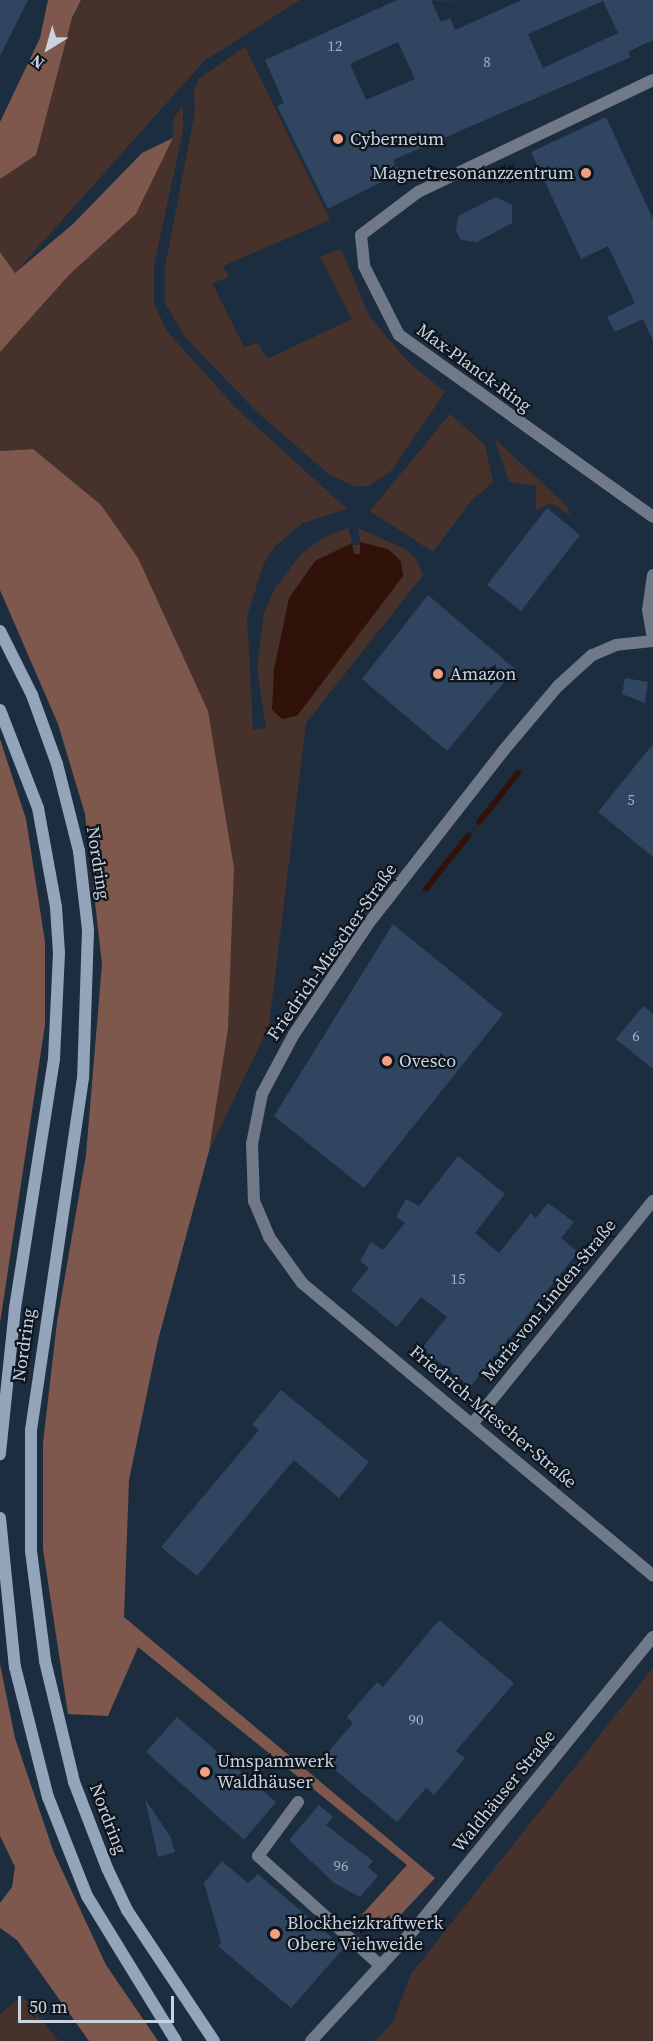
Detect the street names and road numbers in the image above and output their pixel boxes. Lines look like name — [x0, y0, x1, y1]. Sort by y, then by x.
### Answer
street label: Max-Planck-Ring — [412, 319, 536, 417]
street label: Nordring — [82, 825, 114, 901]
street label: Friedrich-Miescher-Straße — [263, 859, 401, 1045]
street label: Maria-von-Linden-Straße — [477, 1215, 621, 1385]
street label: Nordring — [8, 1307, 40, 1383]
street label: Friedrich-Miescher-Straße — [405, 1341, 581, 1493]
street label: Waldhäuser Straße — [448, 1725, 560, 1857]
street label: Nordring — [85, 1781, 131, 1857]

